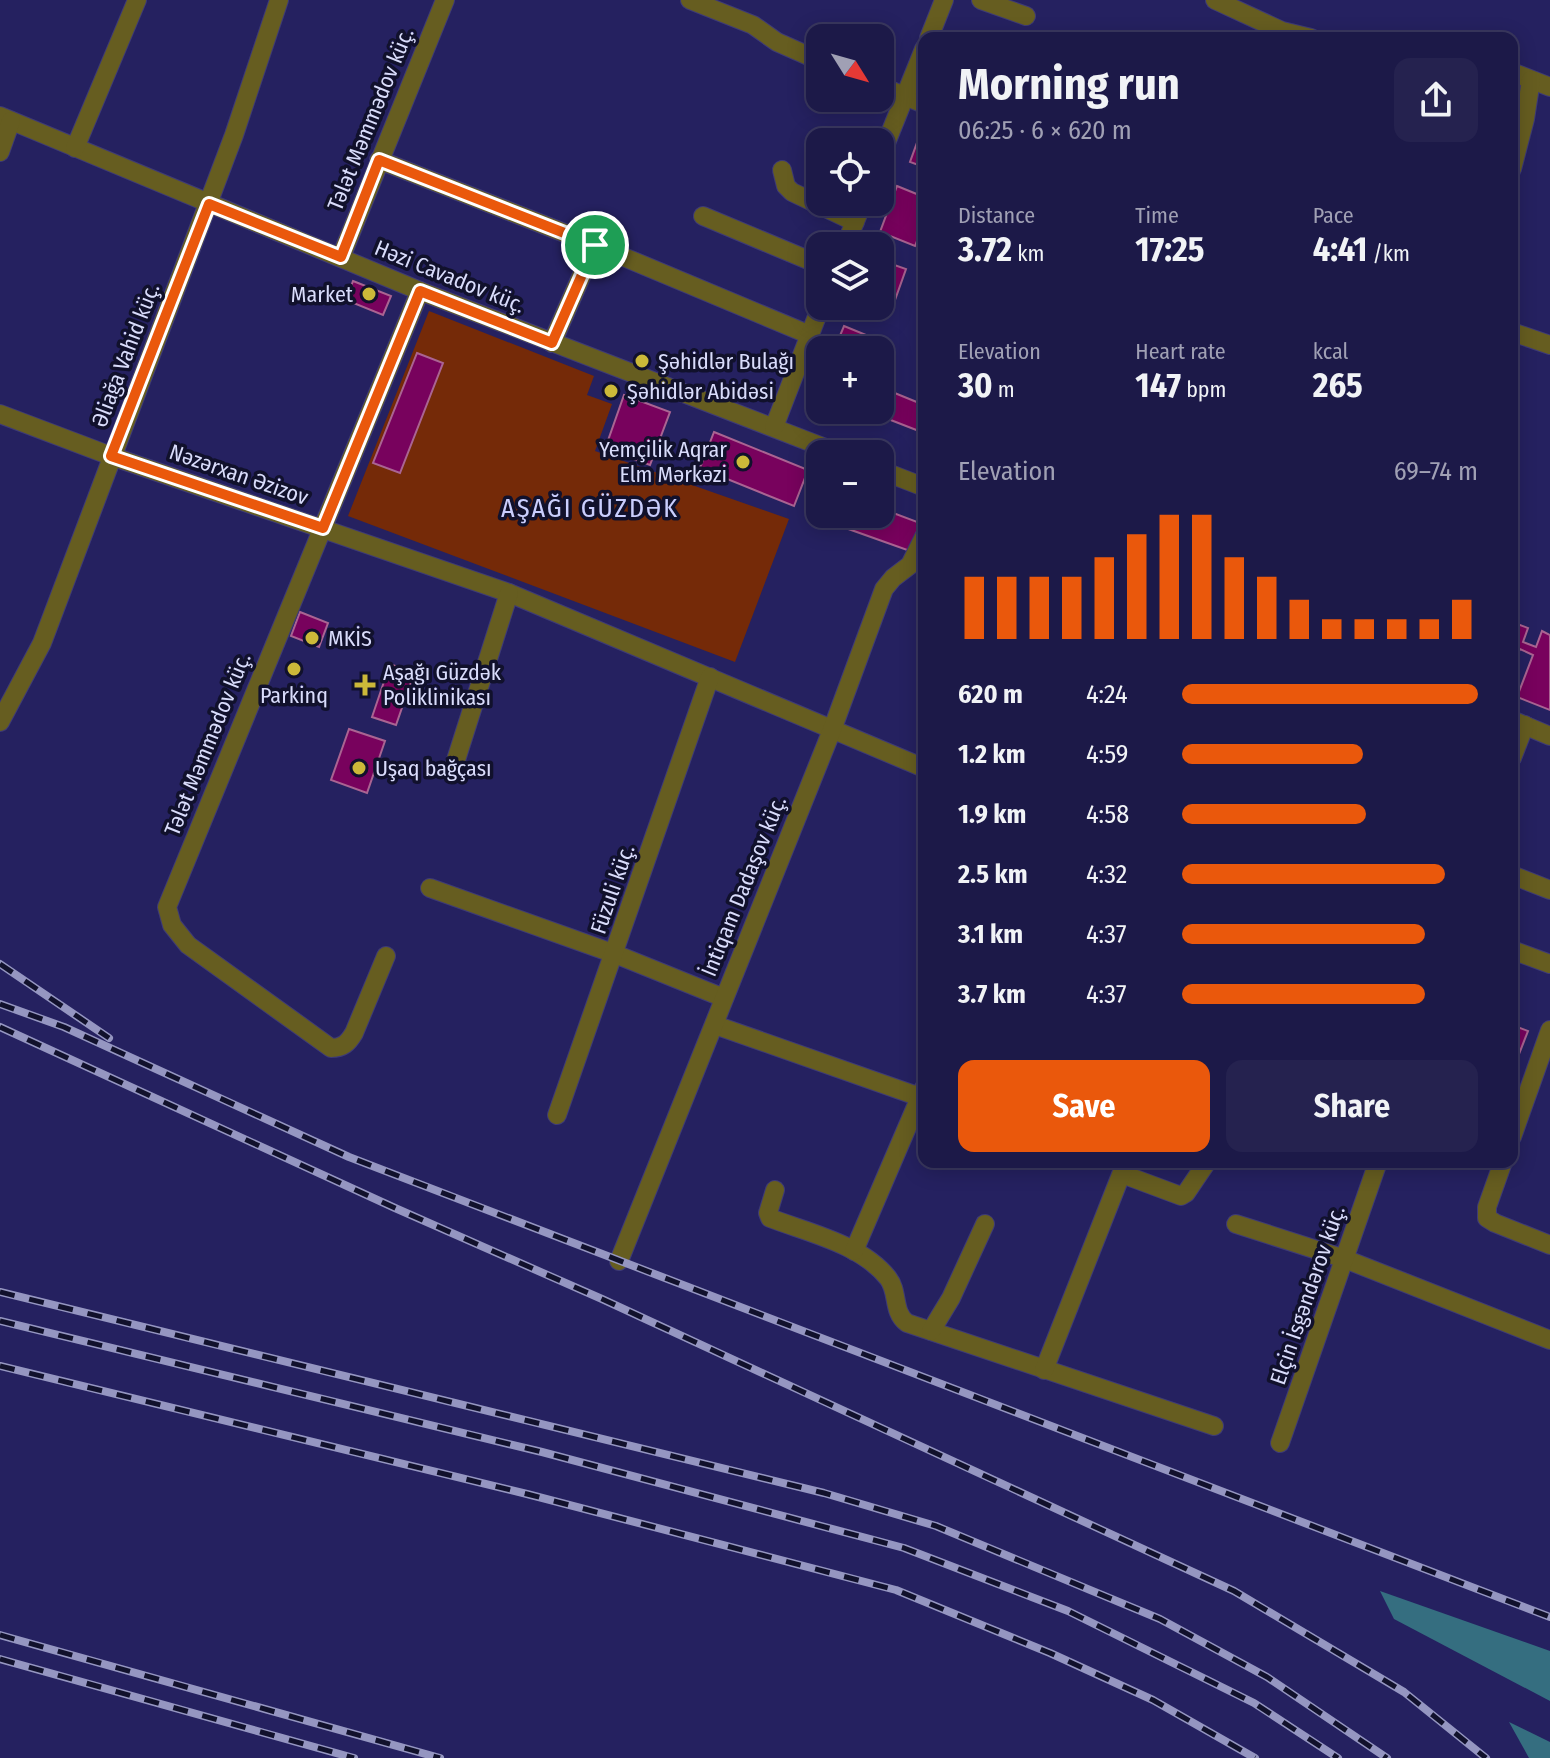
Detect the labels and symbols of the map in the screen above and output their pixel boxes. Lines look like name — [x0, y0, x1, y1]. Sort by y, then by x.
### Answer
street label: Tələt Məmmədov küç. — [321, 24, 419, 214]
north arrow — [806, 24, 894, 112]
pin — [561, 211, 629, 279]
street label: Həzi Cavadov küç. — [371, 234, 529, 319]
street label: Əliağa Vahid küç. — [86, 279, 165, 431]
place label: Market — [291, 281, 354, 308]
marker: Market — [360, 285, 378, 303]
place label: Şəhidlər Bulağı — [658, 348, 794, 375]
marker: Şəhidlər Bulağı — [633, 352, 651, 370]
place label: Şəhidlər Abidəsi — [627, 378, 774, 405]
marker: Şəhidlər Abidəsi — [602, 382, 620, 400]
place label: Yemçilik Aqrar Elm Mərkəzi — [599, 436, 727, 488]
street label: Nəzərxan Əzizov — [166, 438, 312, 511]
marker: Yemçilik Aqrar Elm Mərkəzi — [734, 453, 752, 471]
district label: AŞAĞI GÜZDƏK — [501, 493, 679, 524]
place label: MKİS — [328, 625, 372, 652]
marker: MKİS — [303, 629, 321, 647]
street label: Tələt Məmmədov küç. — [158, 649, 256, 839]
place label: Aşağı Güzdək Poliklinikası — [383, 659, 502, 711]
marker: Parkinq — [285, 660, 303, 678]
marker: Aşağı Güzdək Poliklinikası — [354, 674, 376, 696]
place label: Parkinq — [260, 682, 328, 709]
place label: Uşaq bağçası — [375, 755, 492, 782]
marker: Uşaq bağçası — [350, 759, 368, 777]
street label: İntiqam Dadaşov küç. — [695, 792, 792, 980]
street label: Füzuli küç. — [585, 841, 640, 937]
street label: Elçin İsgəndərov küç. — [1264, 1202, 1351, 1388]

